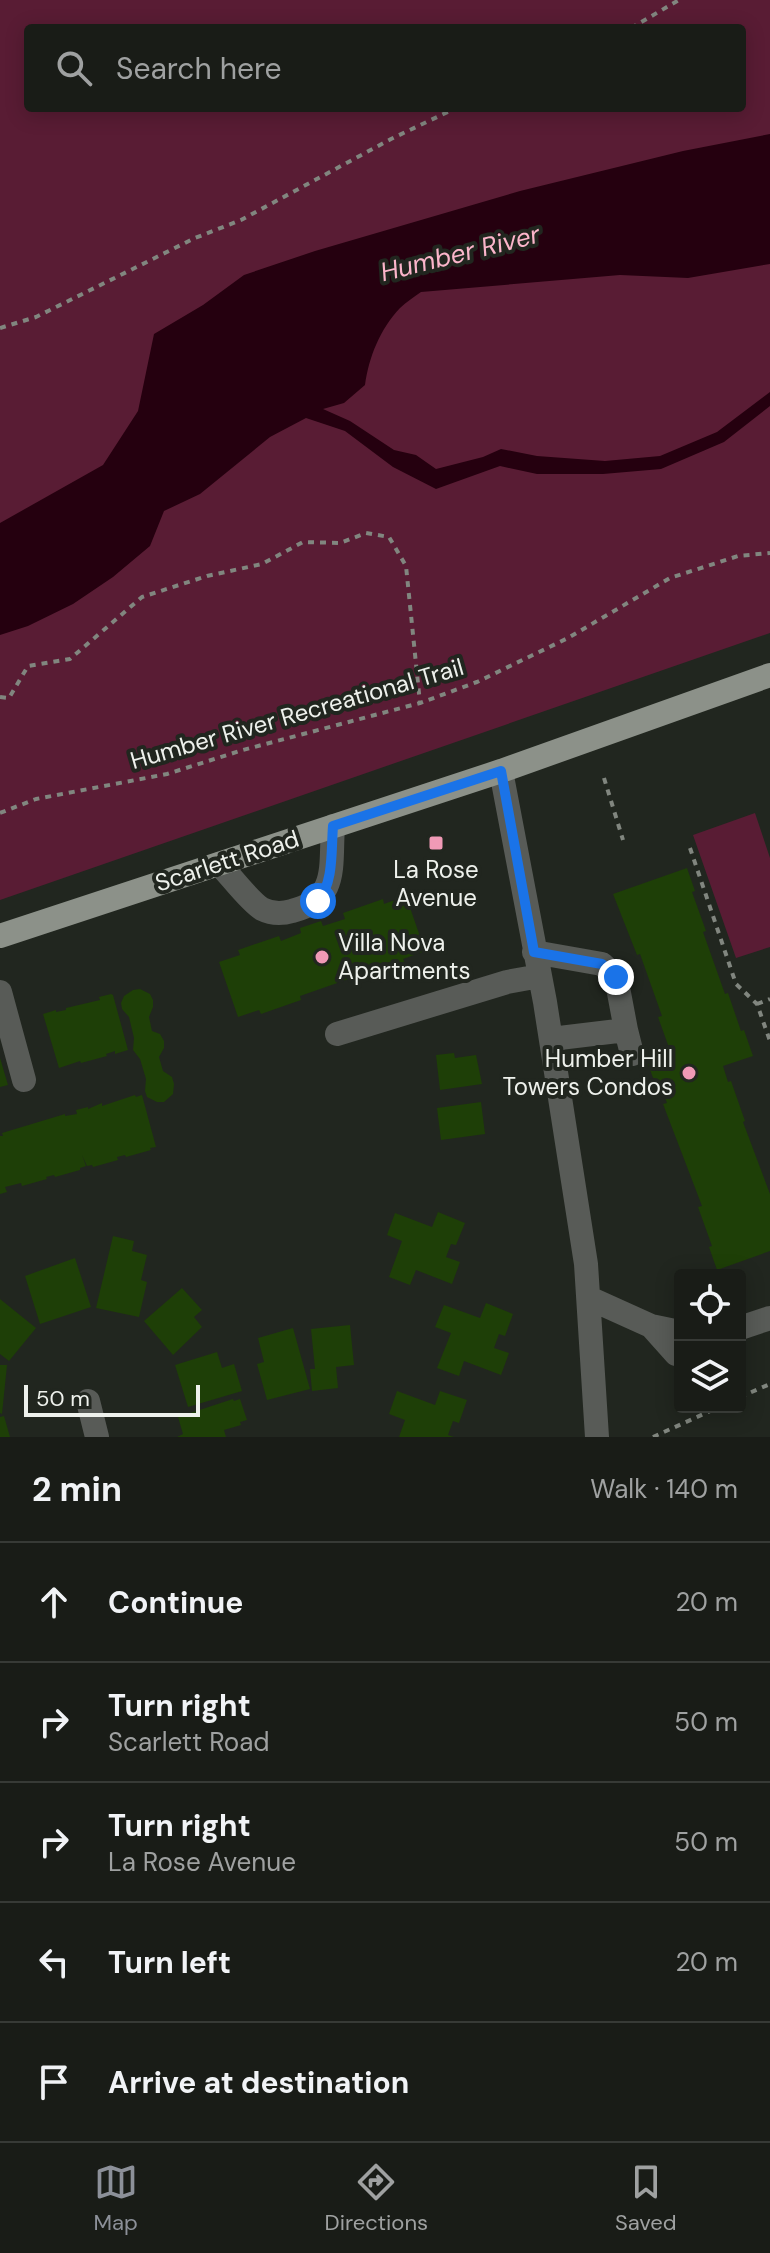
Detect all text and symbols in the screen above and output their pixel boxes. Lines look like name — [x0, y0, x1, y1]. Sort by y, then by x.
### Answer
search box — [24, 24, 746, 112]
icon: search — [52, 46, 96, 90]
text: Search here — [116, 49, 282, 88]
water label: Humber River — [377, 216, 545, 289]
street label: Humber River Recreational Trail — [127, 651, 467, 776]
street label: Scarlett Road — [151, 823, 303, 898]
marker: La Rose Avenue — [427, 834, 445, 852]
place label: La Rose Avenue — [393, 854, 479, 913]
route start — [300, 883, 336, 919]
place label: Villa Nova Apartments — [338, 927, 471, 986]
marker: Villa Nova Apartments — [313, 948, 331, 966]
route end — [598, 959, 634, 995]
place label: Humber Hill Towers Condos — [503, 1043, 673, 1102]
marker: Humber Hill Towers Condos — [680, 1064, 698, 1082]
map controls — [674, 1269, 746, 1413]
button: locate — [674, 1269, 746, 1341]
button: layers — [674, 1341, 746, 1413]
scale bar — [24, 1381, 200, 1417]
text: 50 m — [36, 1384, 90, 1413]
text: 2 min — [32, 1467, 122, 1512]
text: Walk · 140 m — [590, 1472, 738, 1506]
icon: ahead — [32, 1580, 76, 1624]
text: Continue — [108, 1583, 243, 1622]
text: 20 m — [675, 1585, 738, 1619]
text: Turn right — [108, 1686, 251, 1725]
icon: right — [32, 1700, 76, 1744]
text: 50 m — [674, 1705, 738, 1739]
text: Scarlett Road — [108, 1725, 270, 1759]
text: Turn right — [108, 1806, 251, 1845]
icon: right — [32, 1820, 76, 1864]
text: 50 m — [674, 1825, 738, 1859]
text: La Rose Avenue — [108, 1845, 296, 1879]
icon: left — [32, 1940, 76, 1984]
text: Turn left — [108, 1943, 231, 1982]
text: 20 m — [675, 1945, 738, 1979]
icon: arrive — [32, 2060, 76, 2104]
text: Arrive at destination — [108, 2063, 409, 2102]
tab: Map — [93, 2160, 138, 2237]
tab: Directions — [325, 2160, 428, 2237]
tab: Saved — [615, 2160, 677, 2237]

